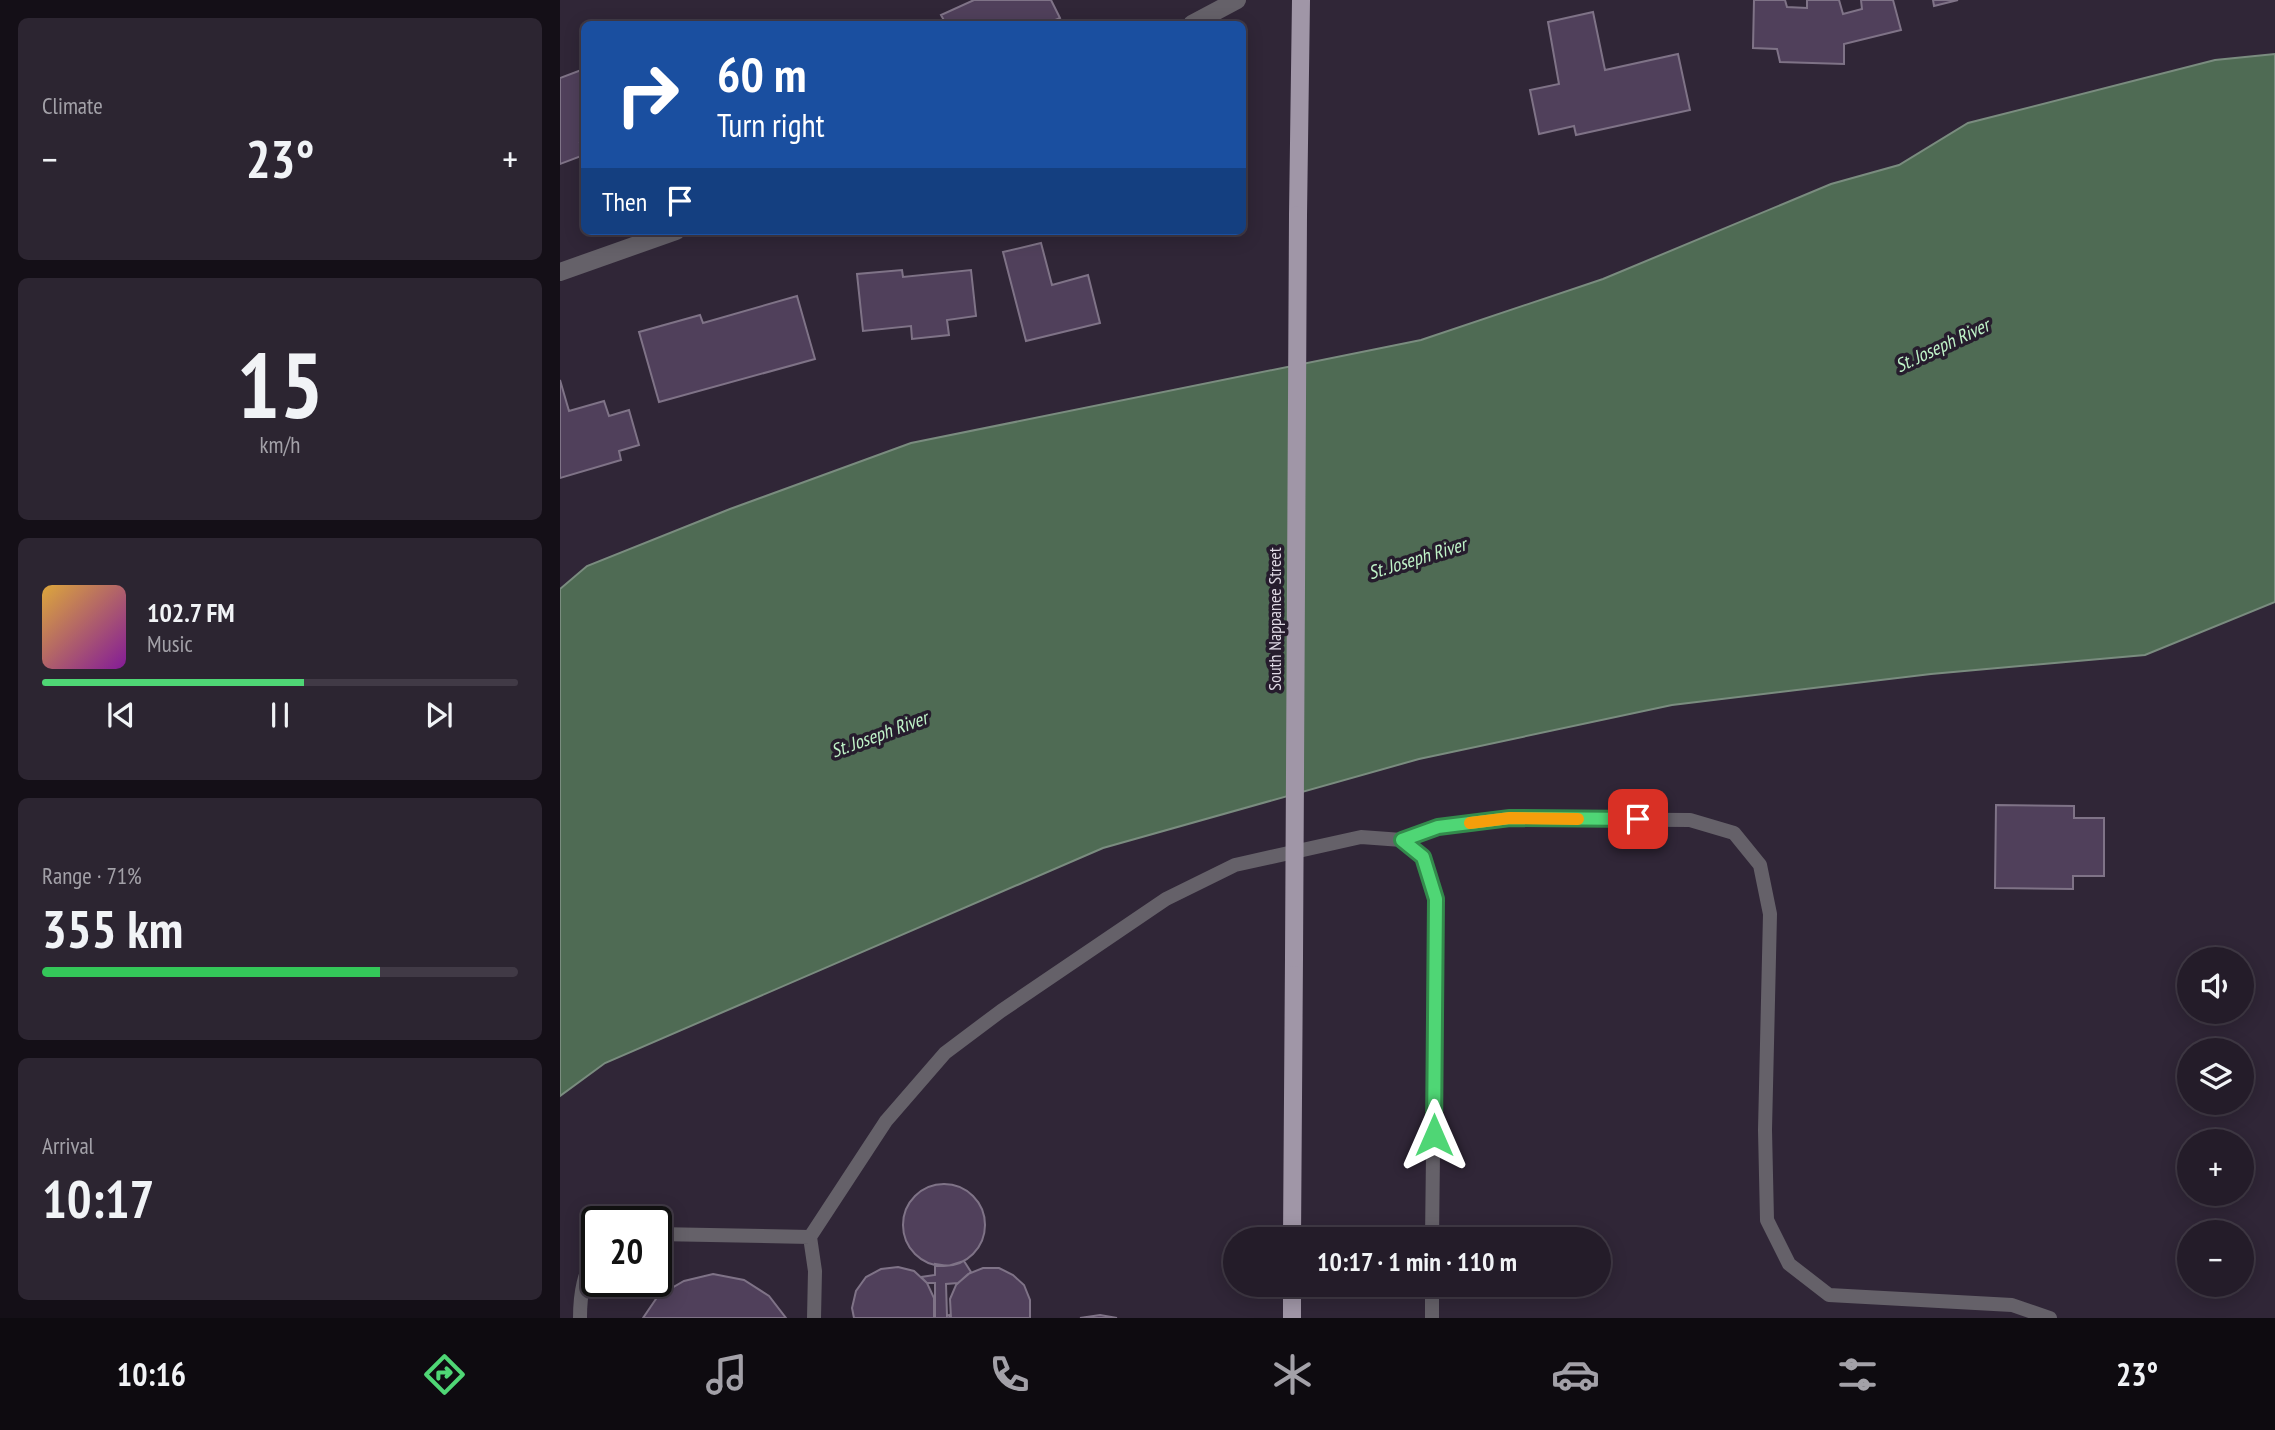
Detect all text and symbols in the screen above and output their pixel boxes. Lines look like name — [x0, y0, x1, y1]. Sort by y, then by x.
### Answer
text: 60 m — [717, 42, 806, 106]
icon: right — [602, 49, 693, 140]
text: Climate — [42, 91, 103, 120]
text: Turn right — [717, 104, 825, 146]
text: 23° — [246, 125, 314, 192]
text: − — [42, 134, 58, 183]
text: + — [502, 134, 518, 183]
icon: arrive — [661, 182, 699, 220]
text: Then — [602, 185, 647, 218]
water label: St. Joseph River — [1891, 312, 1995, 377]
text: 15 — [237, 325, 324, 443]
text: km/h — [260, 430, 300, 459]
water label: St. Joseph River — [1365, 531, 1471, 584]
street label: South Nappanee Street — [1263, 547, 1286, 691]
text: 102.7 FM — [147, 596, 235, 629]
text: Music — [147, 629, 193, 658]
icon: previous — [102, 696, 140, 734]
icon: pause — [261, 696, 299, 734]
icon: next — [420, 696, 458, 734]
water label: St. Joseph River — [827, 705, 933, 763]
pin — [1608, 789, 1668, 849]
icon: arrive — [1619, 800, 1657, 838]
text: Range · 71% — [42, 861, 142, 890]
text: 355 km — [42, 895, 183, 962]
map controls — [2177, 947, 2254, 1297]
button: sound — [2177, 947, 2254, 1024]
button: layers — [2177, 1038, 2254, 1115]
position arrow — [1397, 1098, 1471, 1172]
button: + — [2177, 1129, 2254, 1206]
text: Arrival — [42, 1131, 94, 1160]
text: 10:17 — [42, 1165, 154, 1232]
speed limit sign: 20 — [581, 1206, 672, 1297]
button: − — [2177, 1220, 2254, 1297]
text: 10:17 · 1 min · 110 m — [1317, 1245, 1517, 1278]
icon: directions — [420, 1350, 469, 1399]
icon: music — [702, 1350, 751, 1399]
icon: phone — [985, 1350, 1034, 1399]
icon: climate — [1268, 1350, 1317, 1399]
icon: car — [1551, 1350, 1600, 1399]
icon: filters — [1833, 1350, 1882, 1399]
text: 10:16 — [117, 1353, 186, 1395]
text: 23° — [2116, 1353, 2158, 1395]

